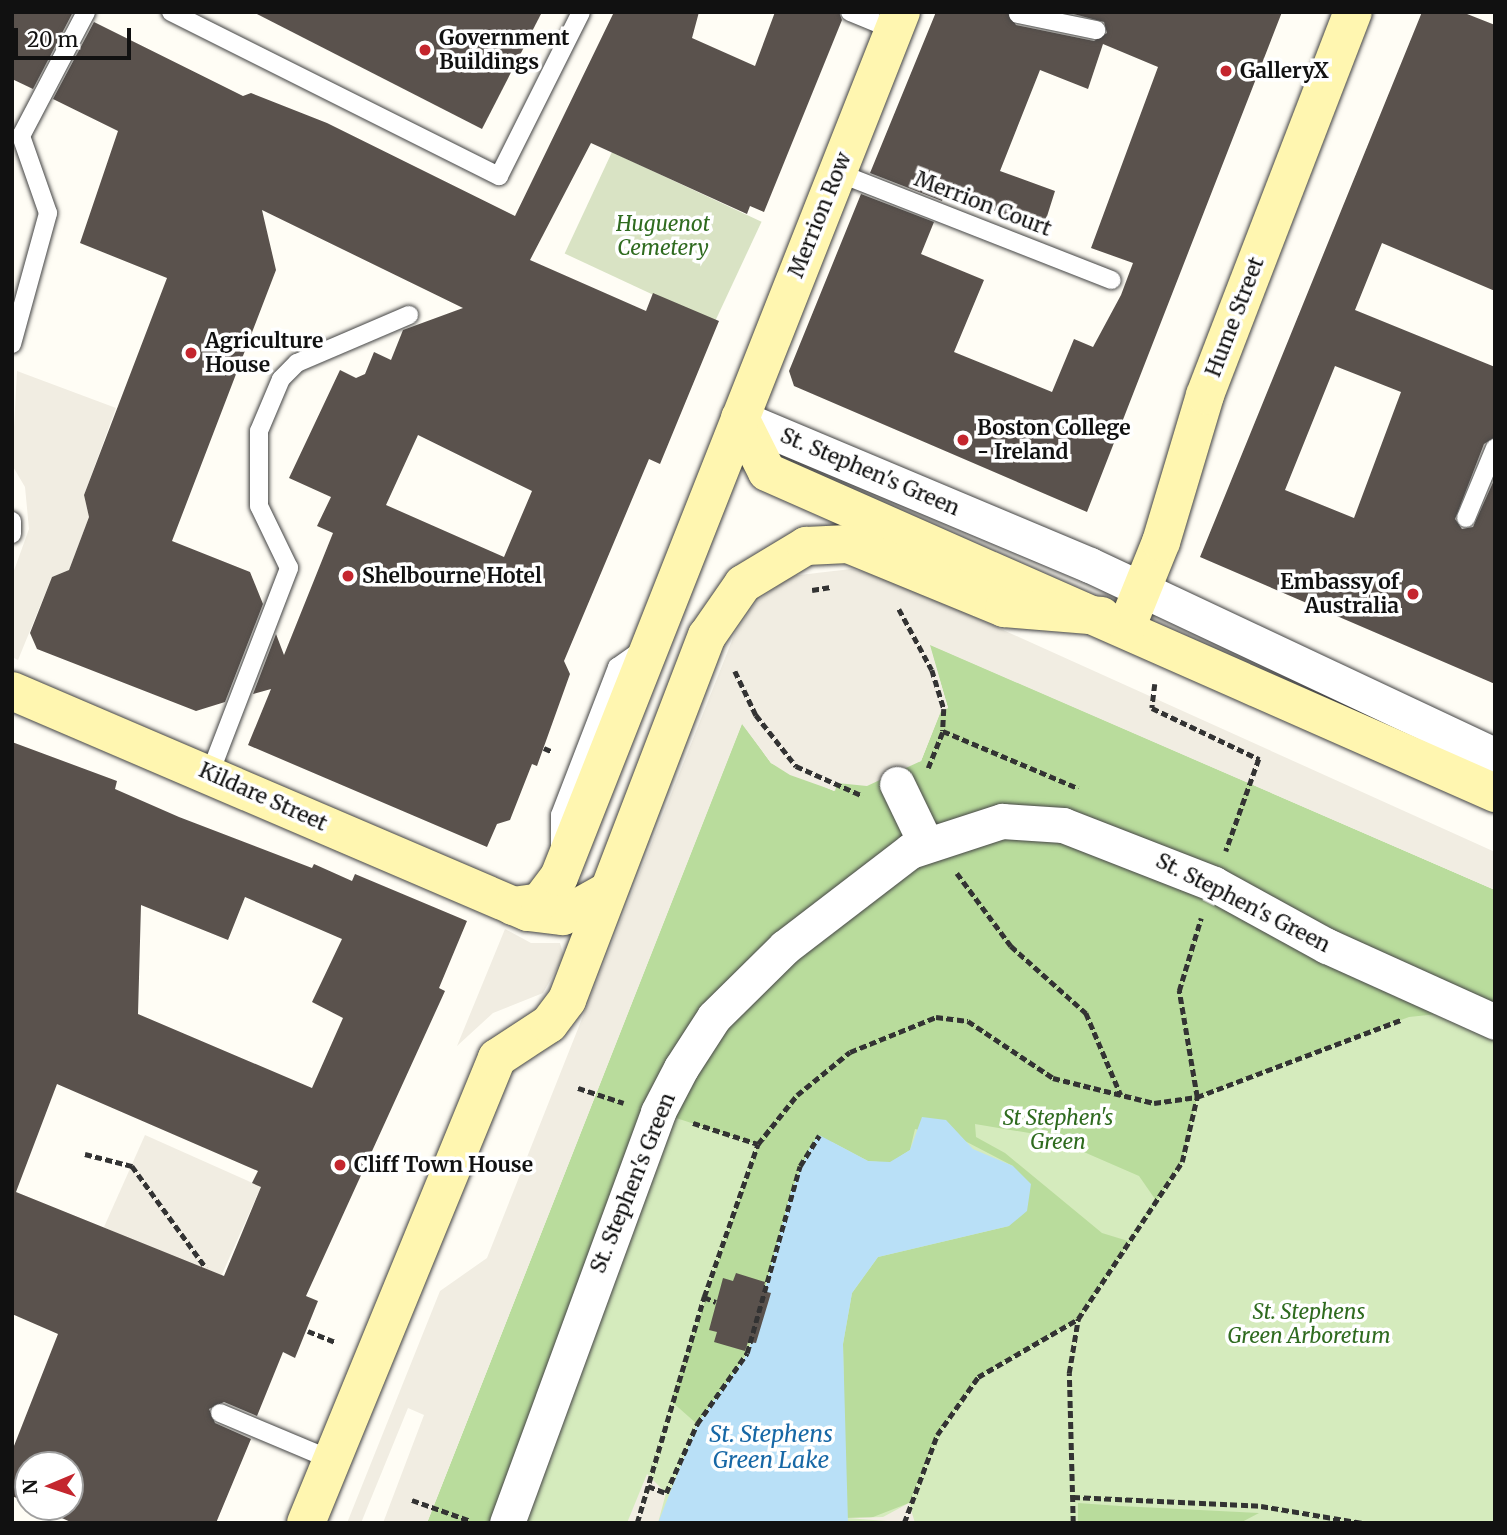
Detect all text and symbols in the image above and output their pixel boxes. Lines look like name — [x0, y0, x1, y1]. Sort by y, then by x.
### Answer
scale bar — [18, 14, 135, 58]
place label: Government Buildings — [439, 25, 569, 75]
text: 20 m — [27, 26, 78, 53]
marker: Government Buildings — [417, 42, 433, 58]
place label: GalleryX — [1240, 58, 1329, 84]
marker: GalleryX — [1218, 63, 1234, 79]
street label: Merrion Row — [783, 149, 857, 281]
street label: Merrion Court — [911, 166, 1055, 242]
park label: Huguenot Cemetery — [616, 211, 710, 261]
street label: Hume Street — [1201, 254, 1269, 380]
place label: Agriculture House — [205, 328, 323, 378]
marker: Agriculture House — [183, 345, 199, 361]
place label: Boston College - Ireland — [977, 415, 1131, 465]
street label: St. Stephen's Green — [777, 423, 963, 521]
marker: Boston College - Ireland — [955, 432, 971, 448]
place label: Shelbourne Hotel — [362, 563, 542, 589]
marker: Shelbourne Hotel — [340, 568, 356, 584]
place label: Embassy of Australia — [1280, 569, 1399, 619]
marker: Embassy of Australia — [1405, 586, 1421, 602]
street label: Kildare Street — [195, 758, 331, 836]
street label: St. Stephen's Green — [1152, 848, 1334, 958]
street label: St. Stephen's Green — [585, 1089, 681, 1277]
park label: St Stephen's Green — [1003, 1105, 1113, 1155]
place label: Cliff Town House — [354, 1152, 533, 1178]
marker: Cliff Town House — [332, 1157, 348, 1173]
park label: St. Stephens Green Arboretum — [1227, 1299, 1391, 1349]
water label: St. Stephens Green Lake — [709, 1420, 833, 1474]
north arrow — [14, 1451, 84, 1521]
text: N — [18, 1479, 42, 1495]

